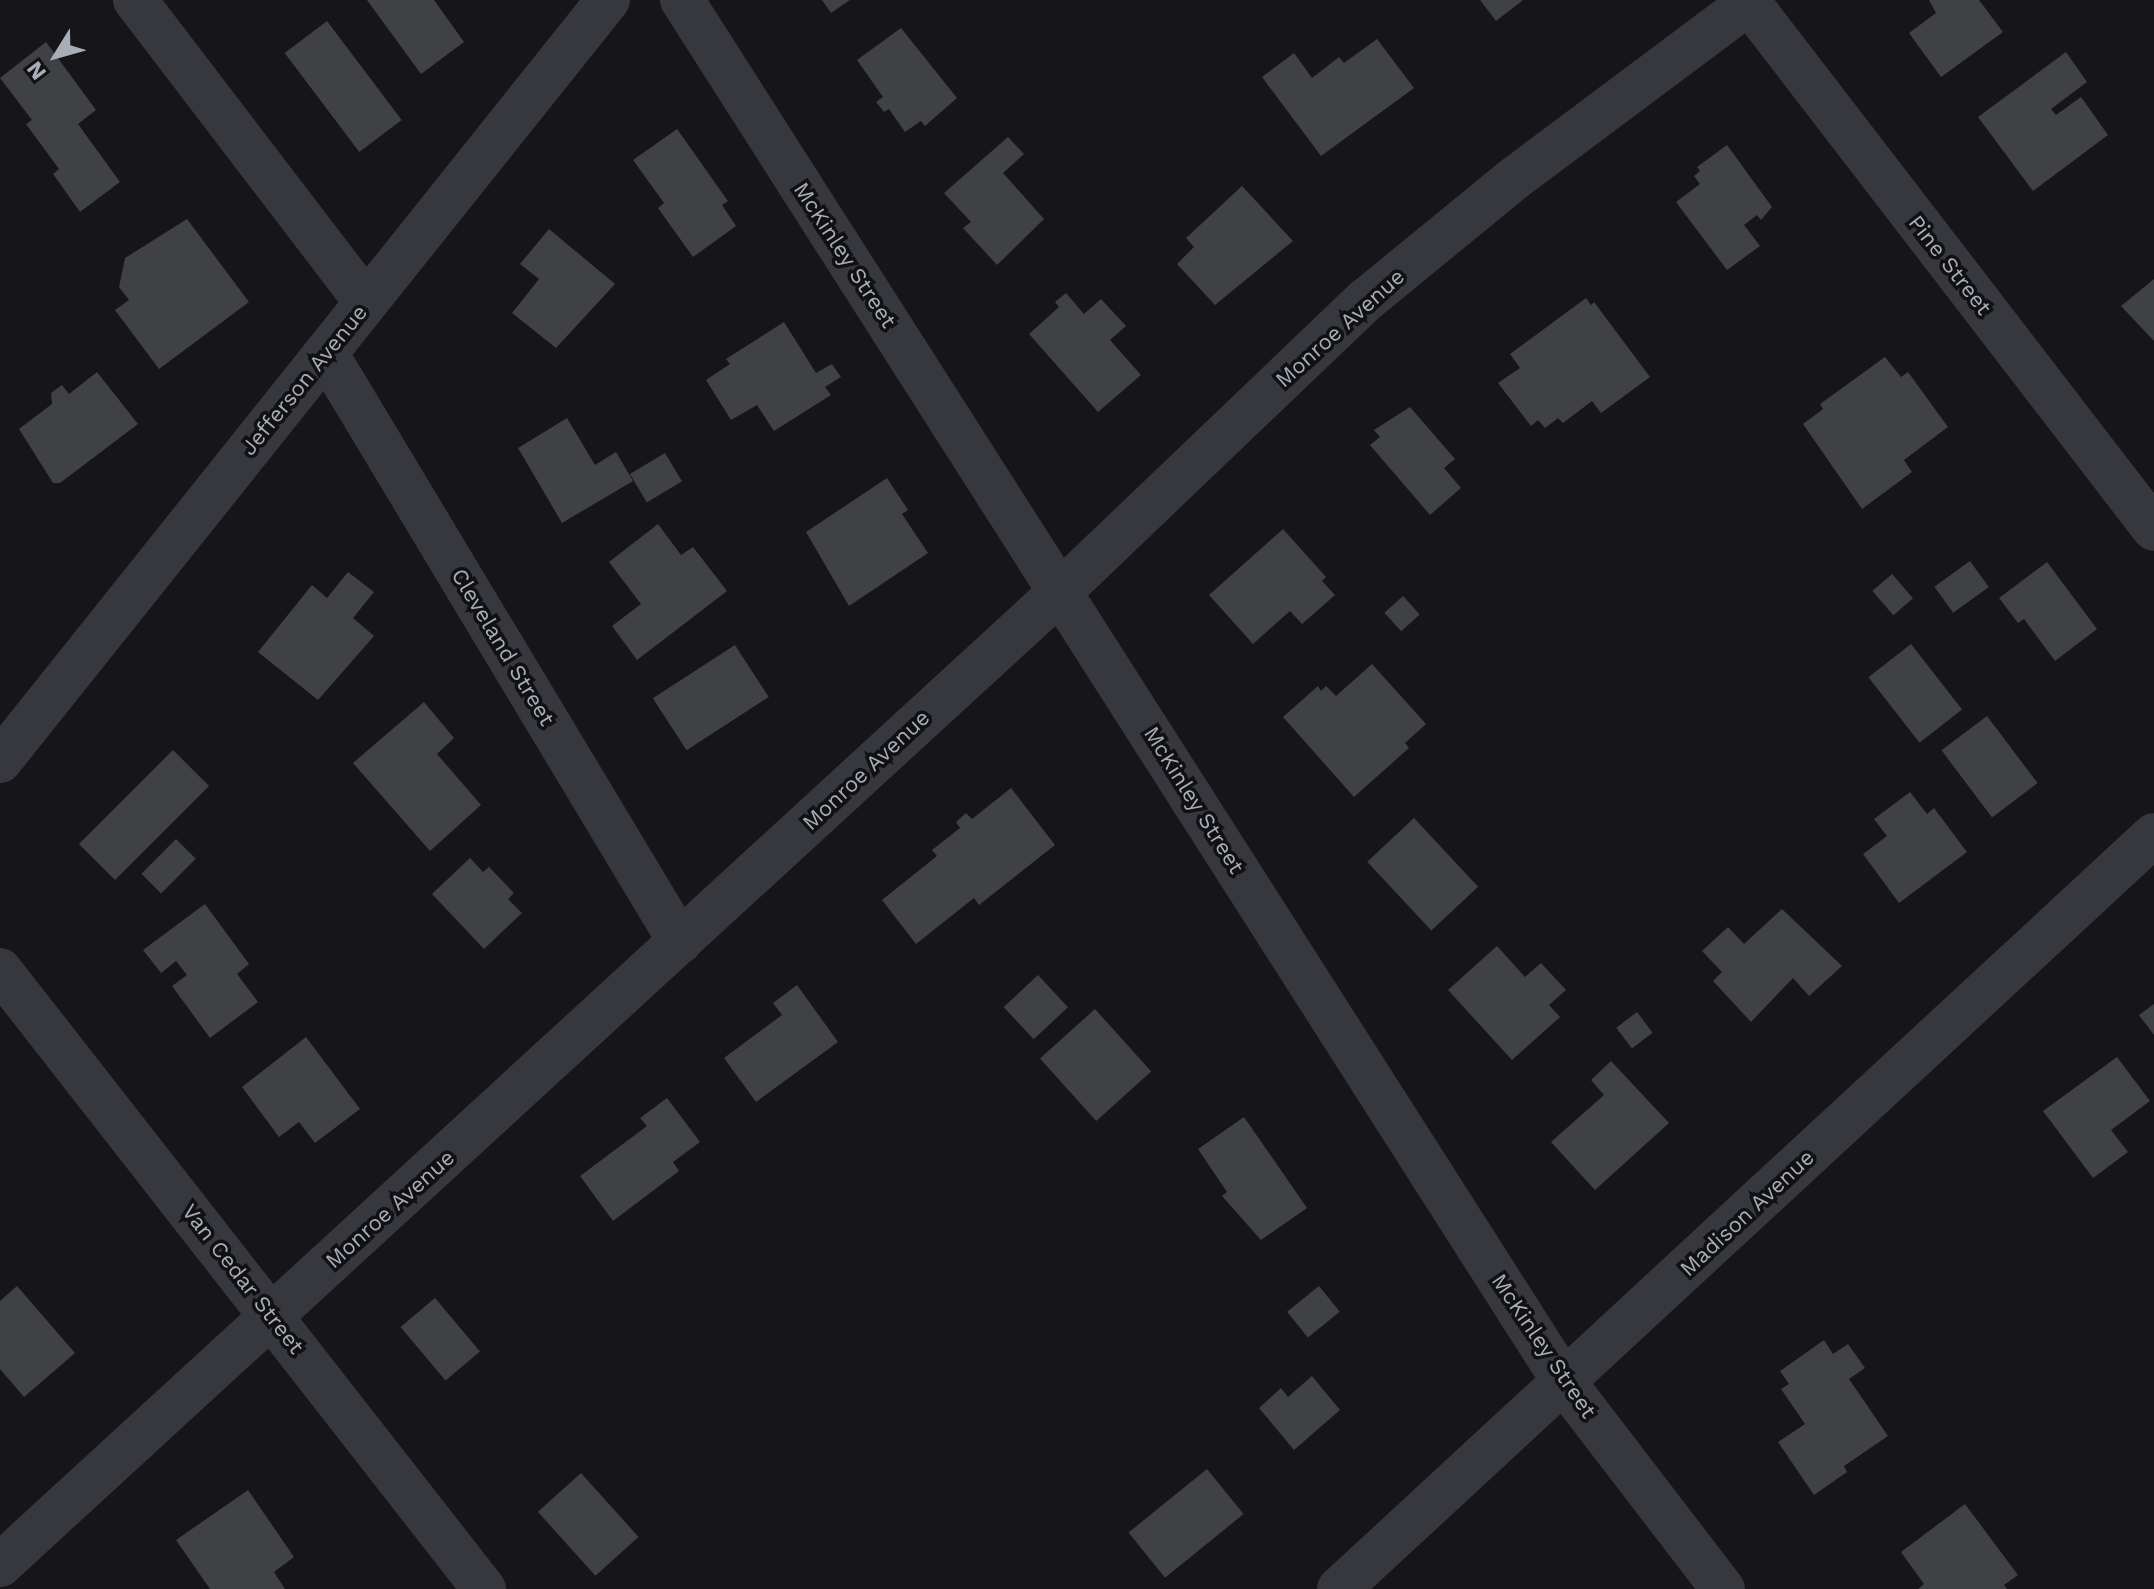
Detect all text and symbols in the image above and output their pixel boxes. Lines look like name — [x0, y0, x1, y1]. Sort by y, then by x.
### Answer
north arrow — [16, 16, 96, 96]
text: N — [22, 57, 51, 85]
street label: McKinley Street — [788, 177, 902, 333]
street label: Pine Street — [1903, 210, 1997, 320]
street label: Monroe Avenue — [1270, 263, 1410, 393]
street label: Jefferson Avenue — [235, 299, 373, 461]
street label: Cleveland Street — [446, 564, 560, 730]
street label: Monroe Avenue — [797, 704, 935, 836]
street label: McKinley Street — [1138, 721, 1250, 879]
street label: Monroe Avenue — [320, 1144, 460, 1274]
street label: Madison Avenue — [1674, 1144, 1820, 1282]
street label: Van Cedar Street — [176, 1199, 310, 1359]
street label: McKinley Street — [1486, 1269, 1602, 1423]

